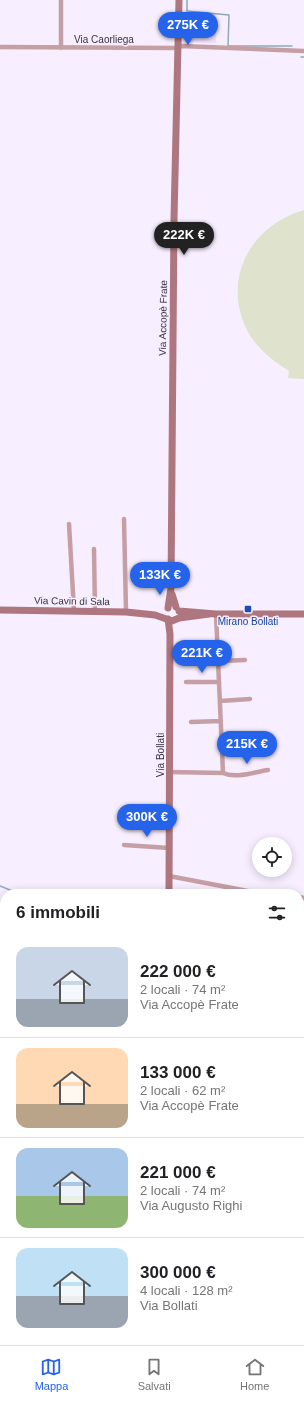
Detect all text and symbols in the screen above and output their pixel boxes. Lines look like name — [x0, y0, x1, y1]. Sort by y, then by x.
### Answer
pin: 275K € — [155, 12, 221, 46]
text: 275K € — [167, 17, 209, 32]
street label: Via Caorliega — [74, 34, 134, 45]
pin: 222K € — [151, 222, 217, 256]
text: 222K € — [163, 227, 205, 242]
street label: Via Accopè Frate — [157, 279, 169, 356]
pin: 133K € — [127, 562, 193, 596]
text: 133K € — [139, 567, 181, 582]
street label: Via Cavin di Sala — [34, 595, 111, 607]
marker: Mirano Bollati — [243, 604, 253, 614]
place label: Mirano Bollati — [218, 616, 278, 627]
pin: 221K € — [169, 640, 235, 674]
text: 221K € — [181, 645, 223, 660]
pin: 215K € — [214, 731, 280, 765]
street label: Via Bollati — [155, 733, 166, 777]
text: 215K € — [226, 736, 268, 751]
pin: 300K € — [114, 804, 180, 838]
text: 300K € — [126, 809, 168, 824]
map controls — [252, 837, 292, 877]
button: locate — [252, 837, 292, 877]
icon: filters — [266, 902, 288, 924]
text: 6 immobili — [16, 903, 100, 922]
text: 222 000 € — [140, 962, 216, 981]
icon: home — [48, 963, 96, 1011]
text: 2 locali · 74 m² — [140, 982, 225, 997]
text: Via Accopè Frate — [140, 997, 239, 1012]
text: 133 000 € — [140, 1063, 216, 1082]
icon: home — [48, 1064, 96, 1112]
text: 2 locali · 62 m² — [140, 1083, 225, 1098]
text: Via Accopè Frate — [140, 1098, 239, 1113]
text: 221 000 € — [140, 1163, 216, 1182]
icon: home — [48, 1164, 96, 1212]
text: 2 locali · 74 m² — [140, 1183, 225, 1198]
text: Via Augusto Righi — [140, 1198, 242, 1213]
text: 300 000 € — [140, 1263, 216, 1282]
icon: home — [48, 1264, 96, 1312]
text: 4 locali · 128 m² — [140, 1283, 232, 1298]
text: Via Bollati — [140, 1298, 198, 1313]
tab: Mappa — [35, 1356, 68, 1392]
tab: Salvati — [138, 1356, 171, 1392]
tab: Home — [240, 1356, 269, 1392]

